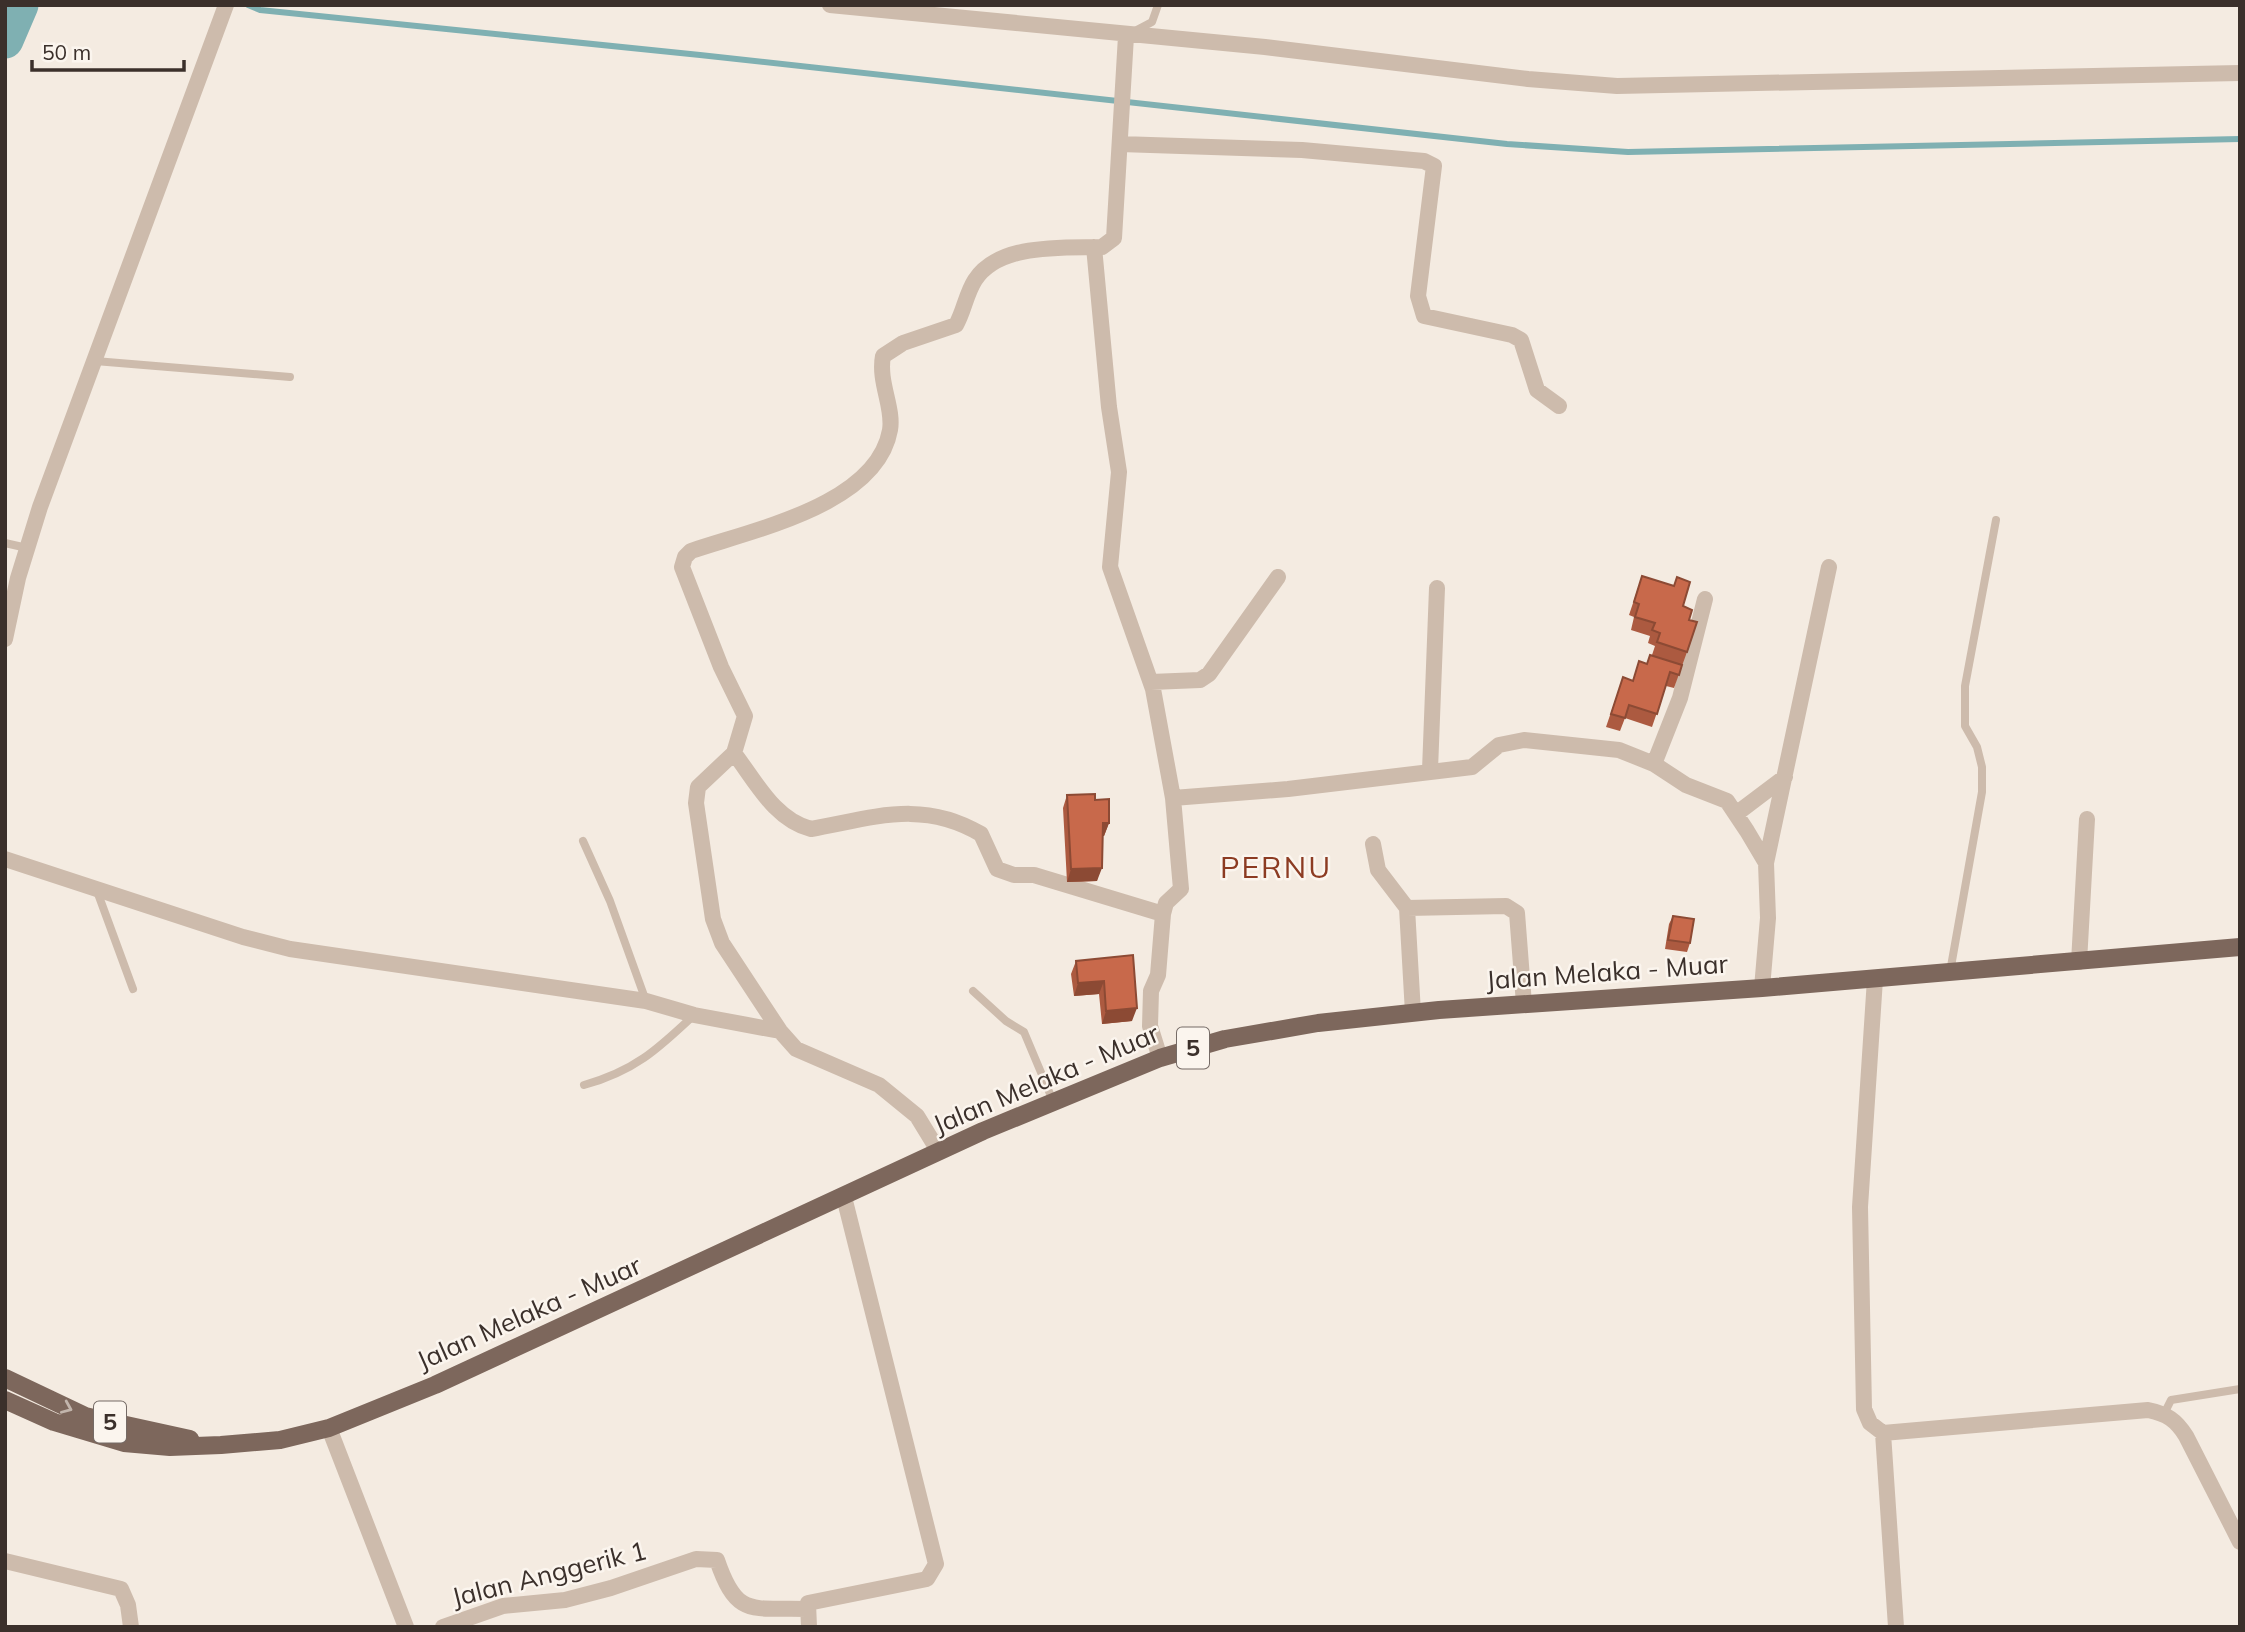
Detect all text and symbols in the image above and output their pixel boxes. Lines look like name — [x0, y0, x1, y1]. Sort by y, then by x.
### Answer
scale bar — [32, 28, 184, 72]
text: 50 m — [42, 39, 91, 65]
district label: PERNU — [1220, 848, 1332, 886]
street label: Jalan Melaka - Muar — [1485, 947, 1729, 996]
street label: Jalan Melaka - Muar — [928, 1016, 1164, 1141]
road number: 5 — [1177, 1028, 1209, 1068]
street label: Jalan Melaka - Muar — [411, 1248, 647, 1377]
one-way arrow — [59, 1400, 72, 1414]
road number: 5 — [94, 1402, 126, 1442]
street label: Jalan Anggerik 1 — [448, 1533, 650, 1614]

